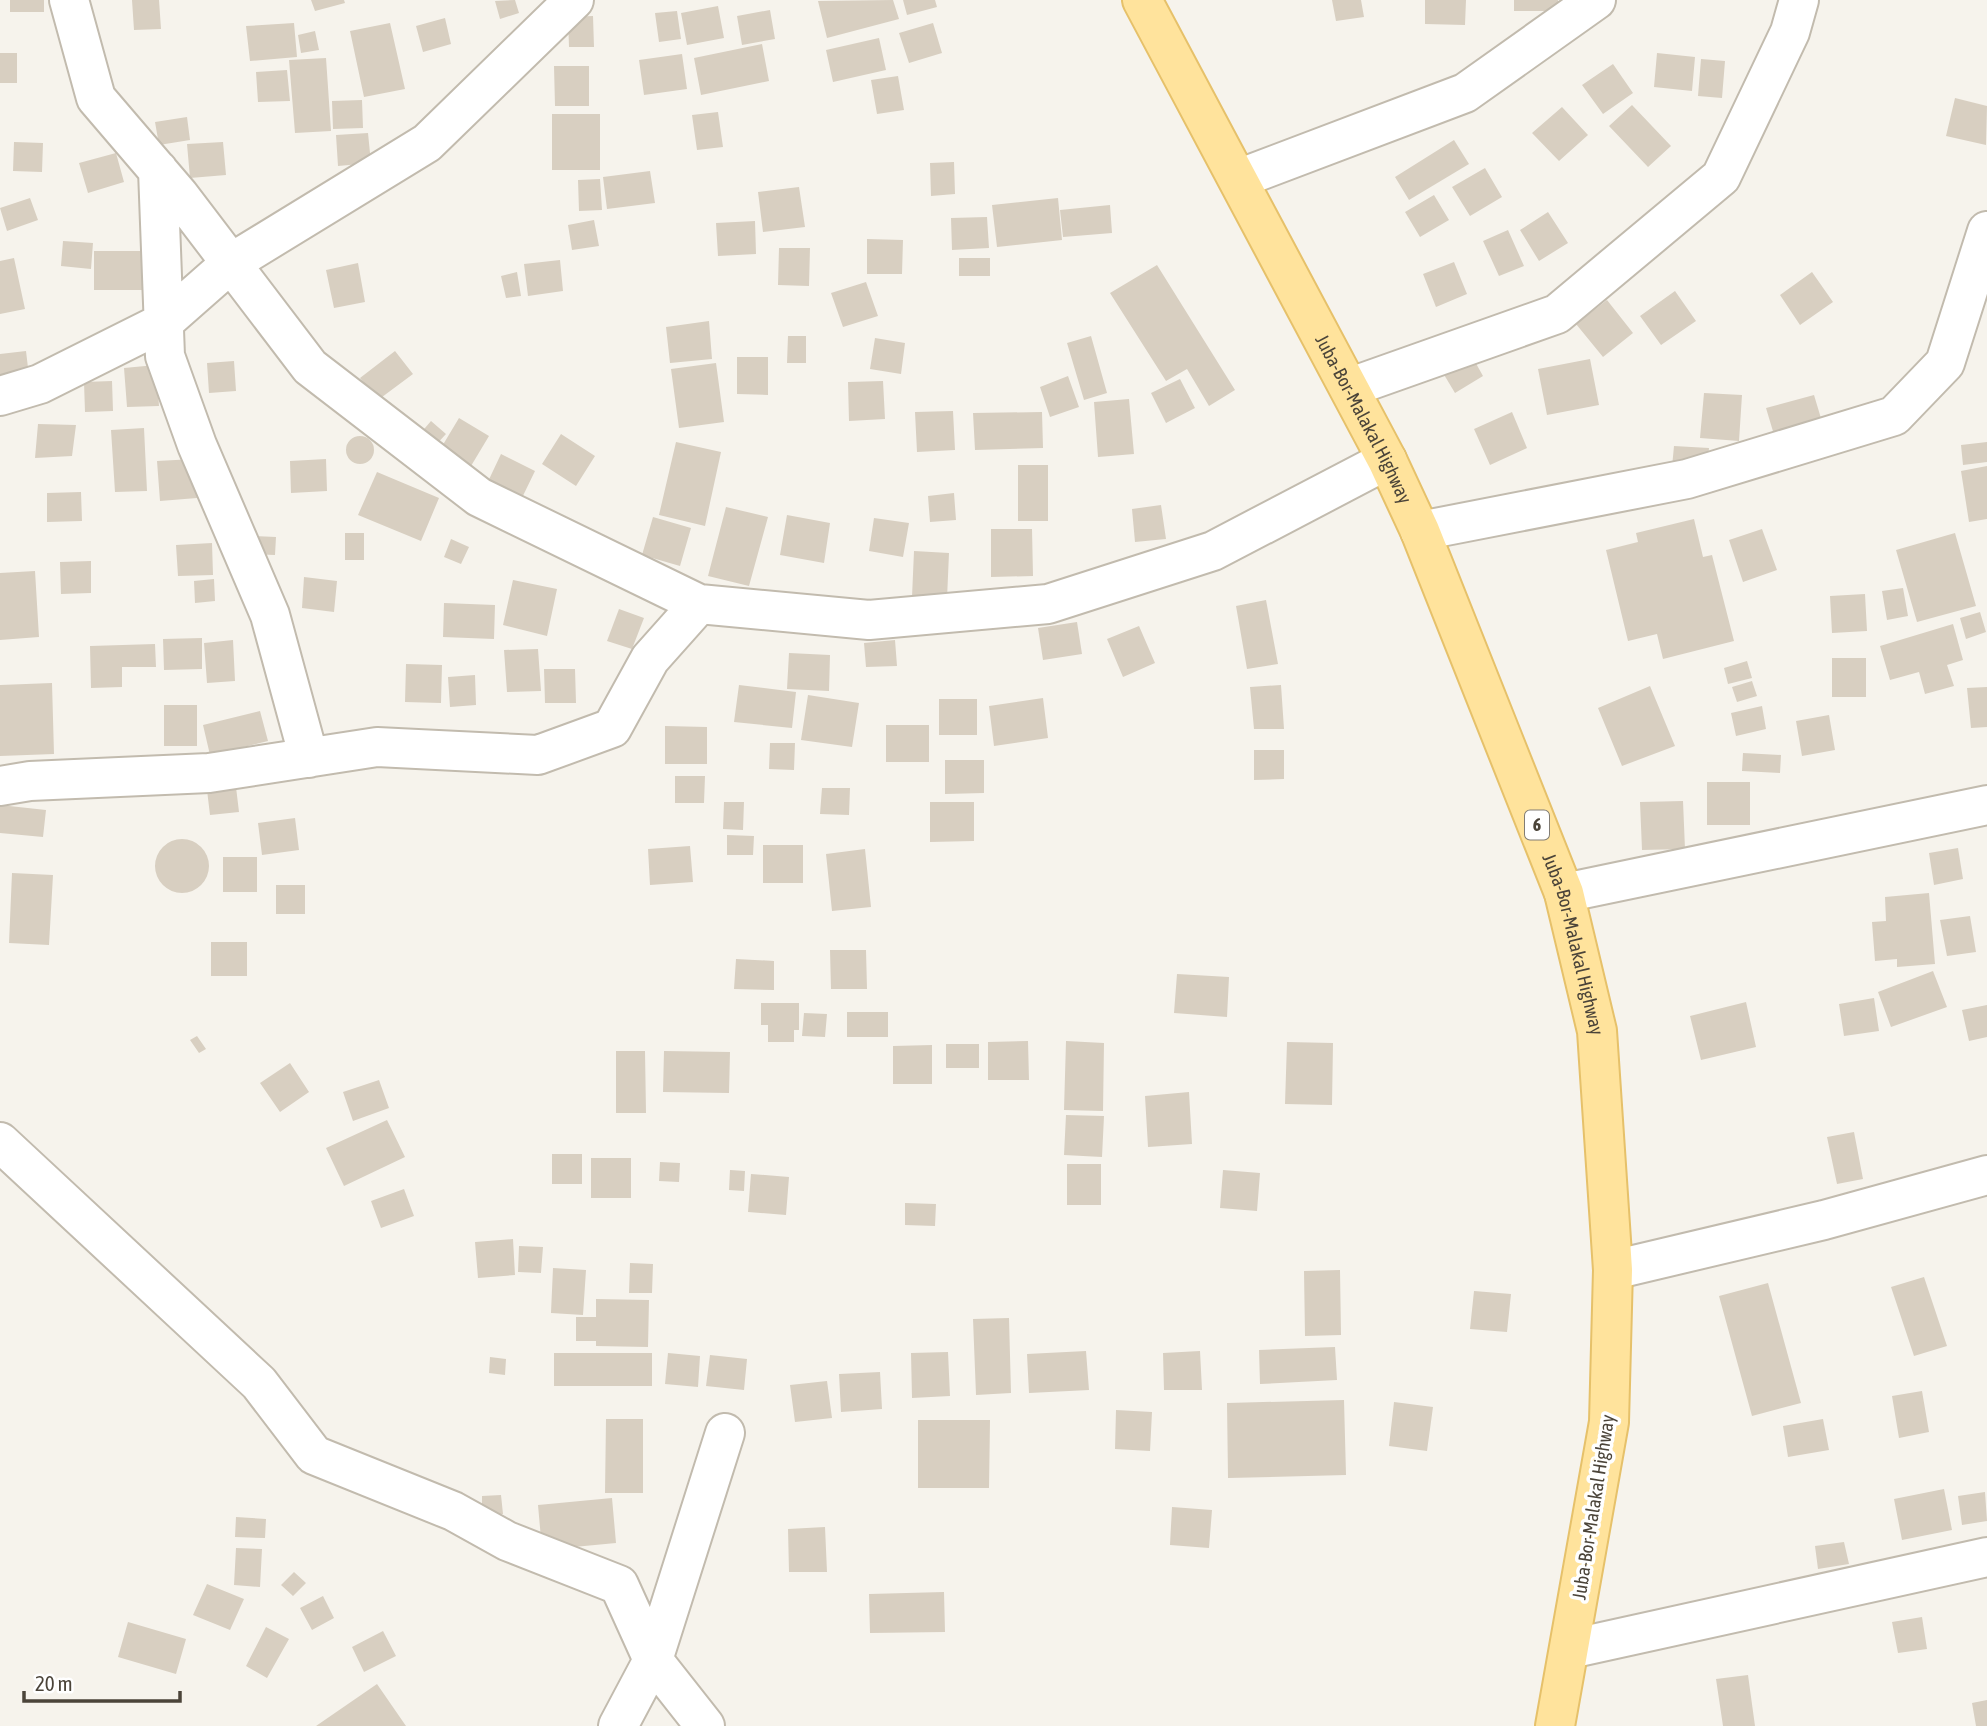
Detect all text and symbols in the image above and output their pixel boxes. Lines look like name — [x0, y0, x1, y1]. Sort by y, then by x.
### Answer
street label: Juba-Bor-Malakal Highway — [1311, 331, 1417, 507]
road number: 6 — [1525, 810, 1549, 840]
street label: Juba-Bor-Malakal Highway — [1538, 850, 1609, 1037]
street label: Juba-Bor-Malakal Highway — [1568, 1413, 1619, 1601]
scale bar — [24, 1660, 180, 1704]
text: 20 m — [35, 1671, 73, 1695]

